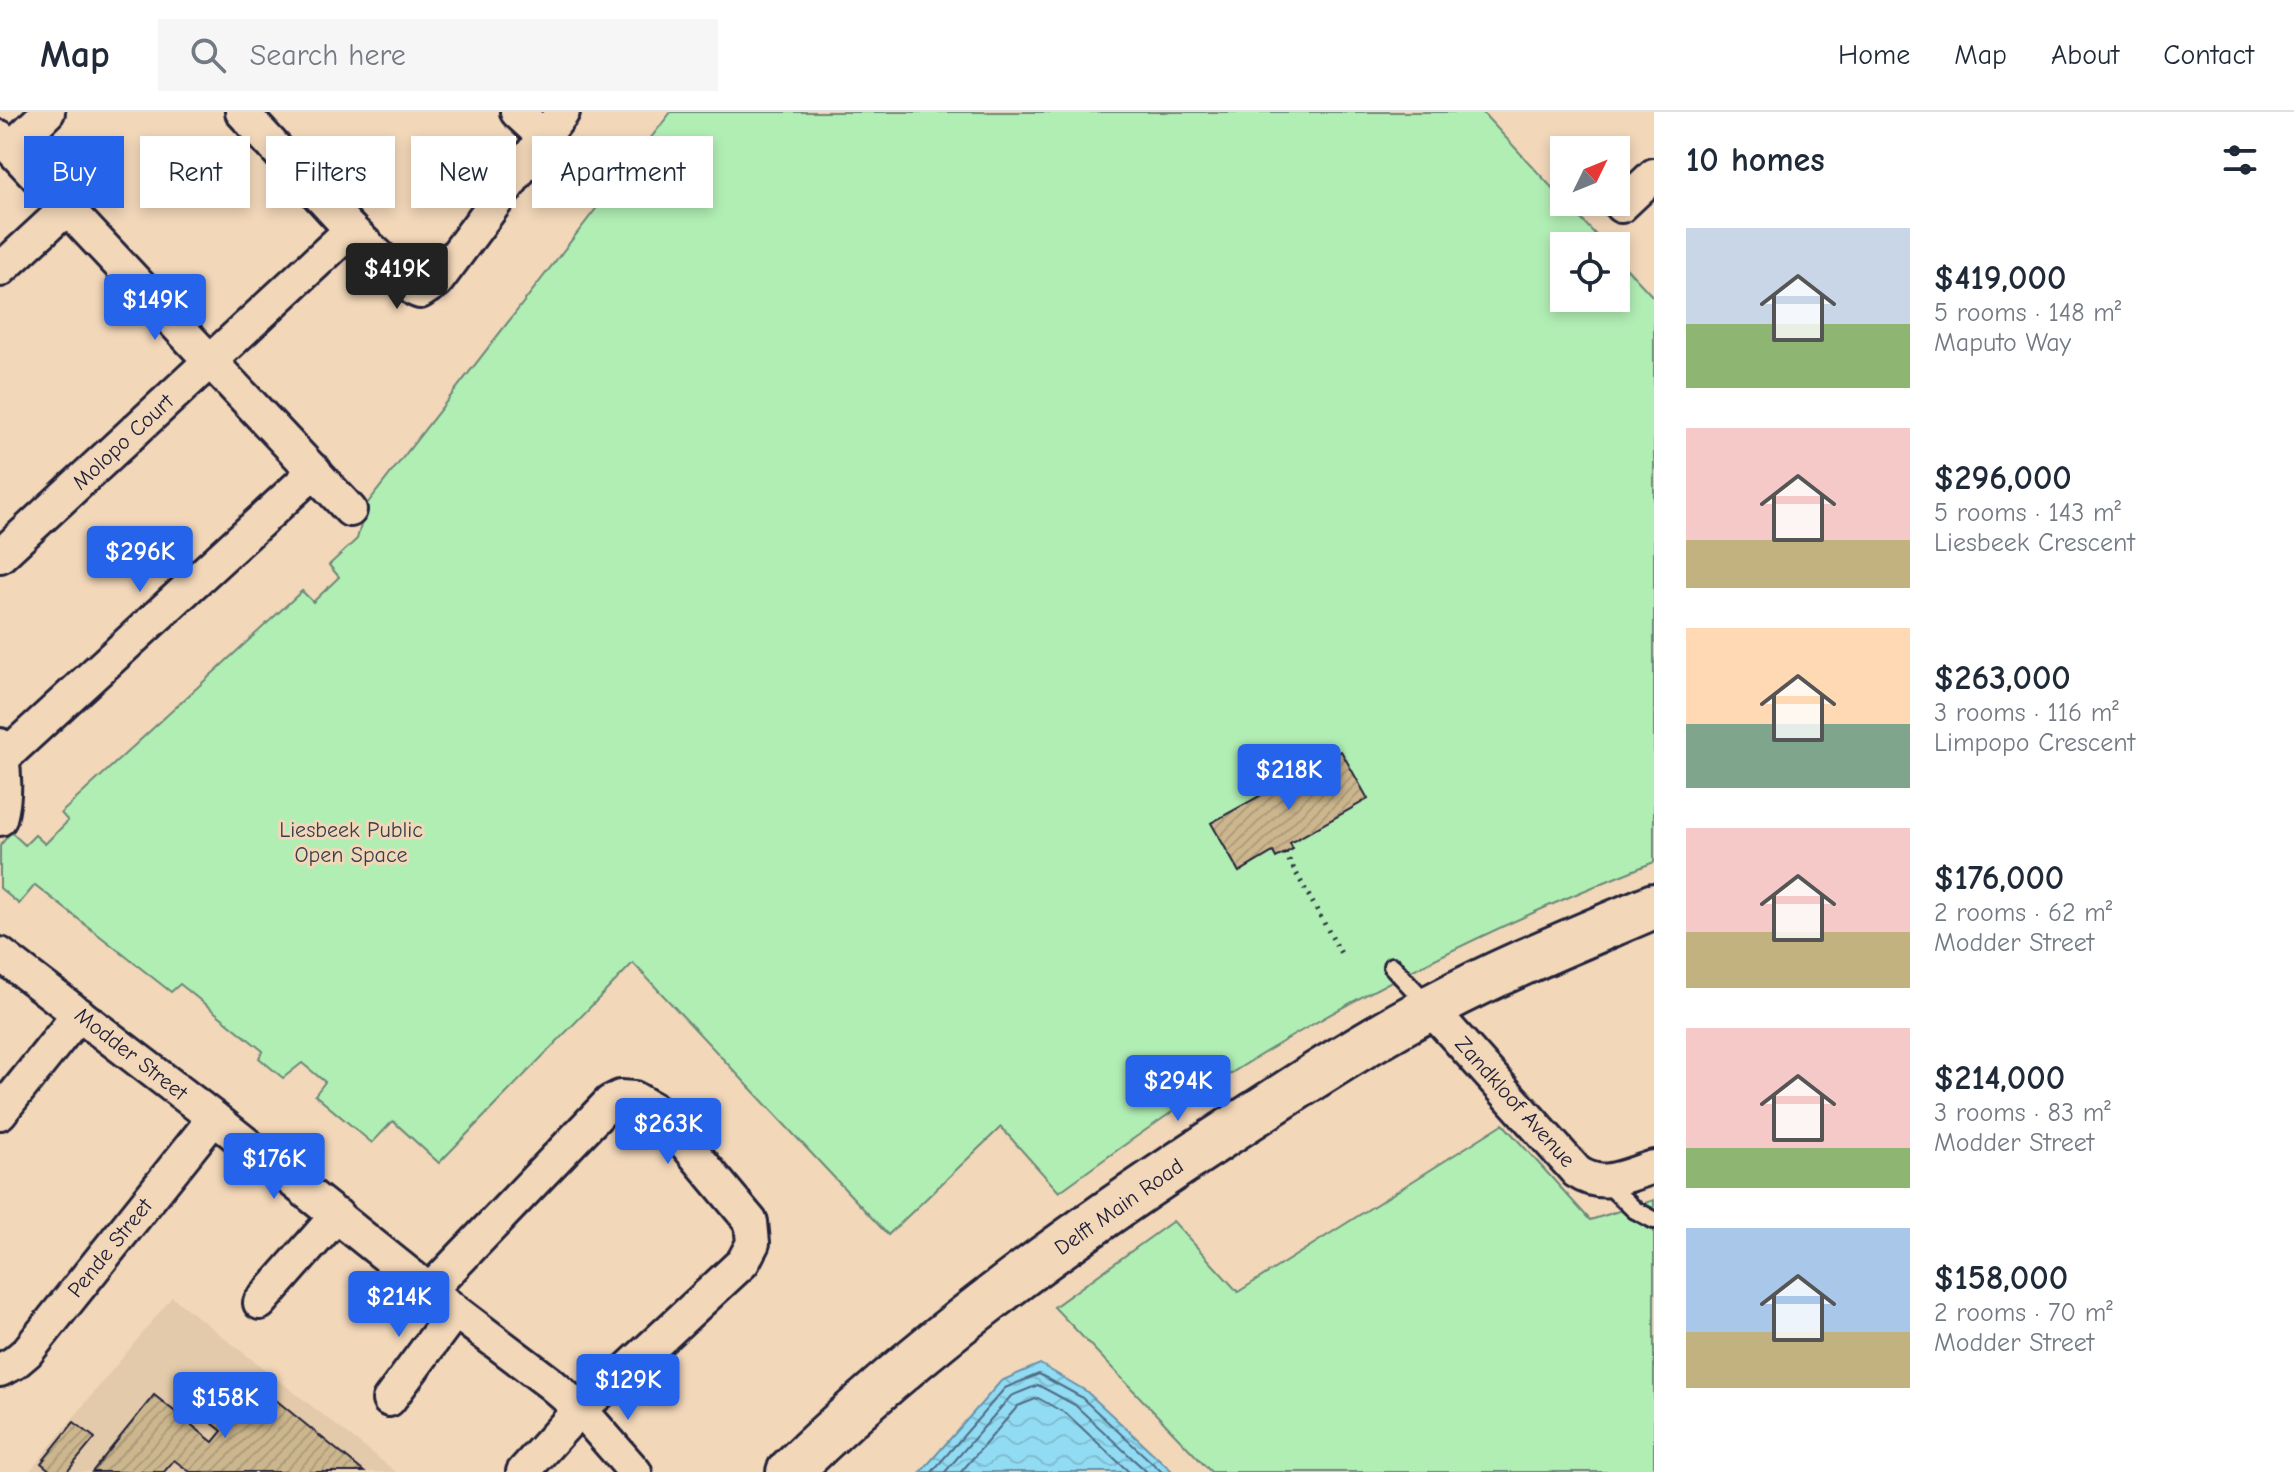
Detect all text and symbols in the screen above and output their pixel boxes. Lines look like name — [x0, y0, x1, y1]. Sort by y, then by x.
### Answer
search box — [158, 19, 718, 91]
text: Map — [40, 33, 110, 77]
icon: search — [186, 33, 230, 77]
text: Search here — [250, 38, 406, 73]
text: Home — [1838, 39, 1910, 71]
text: Map — [1954, 39, 2007, 71]
text: About — [2051, 39, 2119, 71]
text: Contact — [2163, 39, 2254, 71]
chip: Buy — [24, 136, 124, 208]
chip: Rent — [140, 136, 250, 208]
chip: Filters — [266, 136, 395, 208]
chip: New — [411, 136, 516, 208]
chip: Apartment — [532, 136, 713, 208]
north arrow — [1550, 136, 1630, 216]
map controls — [1550, 136, 1630, 312]
icon: filters — [2218, 138, 2262, 182]
text: 10 homes — [1686, 140, 1825, 180]
button: locate — [1550, 232, 1630, 312]
pin: $419K — [341, 243, 453, 311]
text: $419K — [364, 254, 430, 284]
text: $419,000 — [1934, 258, 2066, 298]
icon: home — [1750, 260, 1846, 356]
pin: $149K — [99, 274, 211, 342]
text: $149K — [122, 285, 188, 315]
text: 5 rooms · 148 m² — [1934, 298, 2121, 328]
text: Maputo Way — [1934, 328, 2071, 358]
street label: Molopo Court — [67, 388, 179, 495]
text: $296,000 — [1934, 458, 2072, 498]
icon: home — [1750, 460, 1846, 556]
text: 5 rooms · 143 m² — [1934, 498, 2121, 528]
pin: $296K — [84, 526, 196, 594]
text: Liesbeek Crescent — [1934, 528, 2135, 558]
text: $296K — [105, 537, 175, 567]
text: $263,000 — [1934, 658, 2071, 698]
icon: home — [1750, 660, 1846, 756]
text: 3 rooms · 116 m² — [1934, 698, 2119, 728]
text: Limpopo Crescent — [1934, 728, 2135, 758]
pin: $218K — [1233, 744, 1345, 812]
text: $218K — [1256, 755, 1322, 785]
park label: Liesbeek Public Open Space — [279, 817, 423, 868]
text: $176,000 — [1934, 858, 2064, 898]
icon: home — [1750, 860, 1846, 956]
text: 2 rooms · 62 m² — [1934, 898, 2112, 928]
text: Modder Street — [1934, 928, 2094, 958]
street label: Modder Street — [70, 1002, 193, 1106]
street label: Zandkloof Avenue — [1449, 1031, 1581, 1173]
pin: $294K — [1122, 1055, 1234, 1123]
text: $214,000 — [1934, 1058, 2065, 1098]
icon: home — [1750, 1060, 1846, 1156]
text: $294K — [1143, 1066, 1213, 1096]
pin: $263K — [612, 1098, 724, 1166]
text: 3 rooms · 83 m² — [1934, 1098, 2111, 1128]
text: $263K — [633, 1109, 703, 1139]
text: Modder Street — [1934, 1128, 2094, 1158]
pin: $176K — [218, 1133, 330, 1201]
text: $176K — [242, 1144, 306, 1174]
street label: Delft Main Road — [1050, 1153, 1188, 1261]
street label: Pende Street — [62, 1193, 158, 1303]
text: $158,000 — [1934, 1258, 2068, 1298]
icon: home — [1750, 1260, 1846, 1356]
pin: $214K — [343, 1271, 455, 1339]
text: $214K — [366, 1282, 432, 1312]
text: 2 rooms · 70 m² — [1934, 1298, 2113, 1328]
text: Modder Street — [1934, 1328, 2094, 1358]
pin: $129K — [572, 1354, 684, 1422]
text: $129K — [594, 1365, 662, 1395]
pin: $158K — [169, 1372, 281, 1440]
text: $158K — [191, 1383, 259, 1413]

